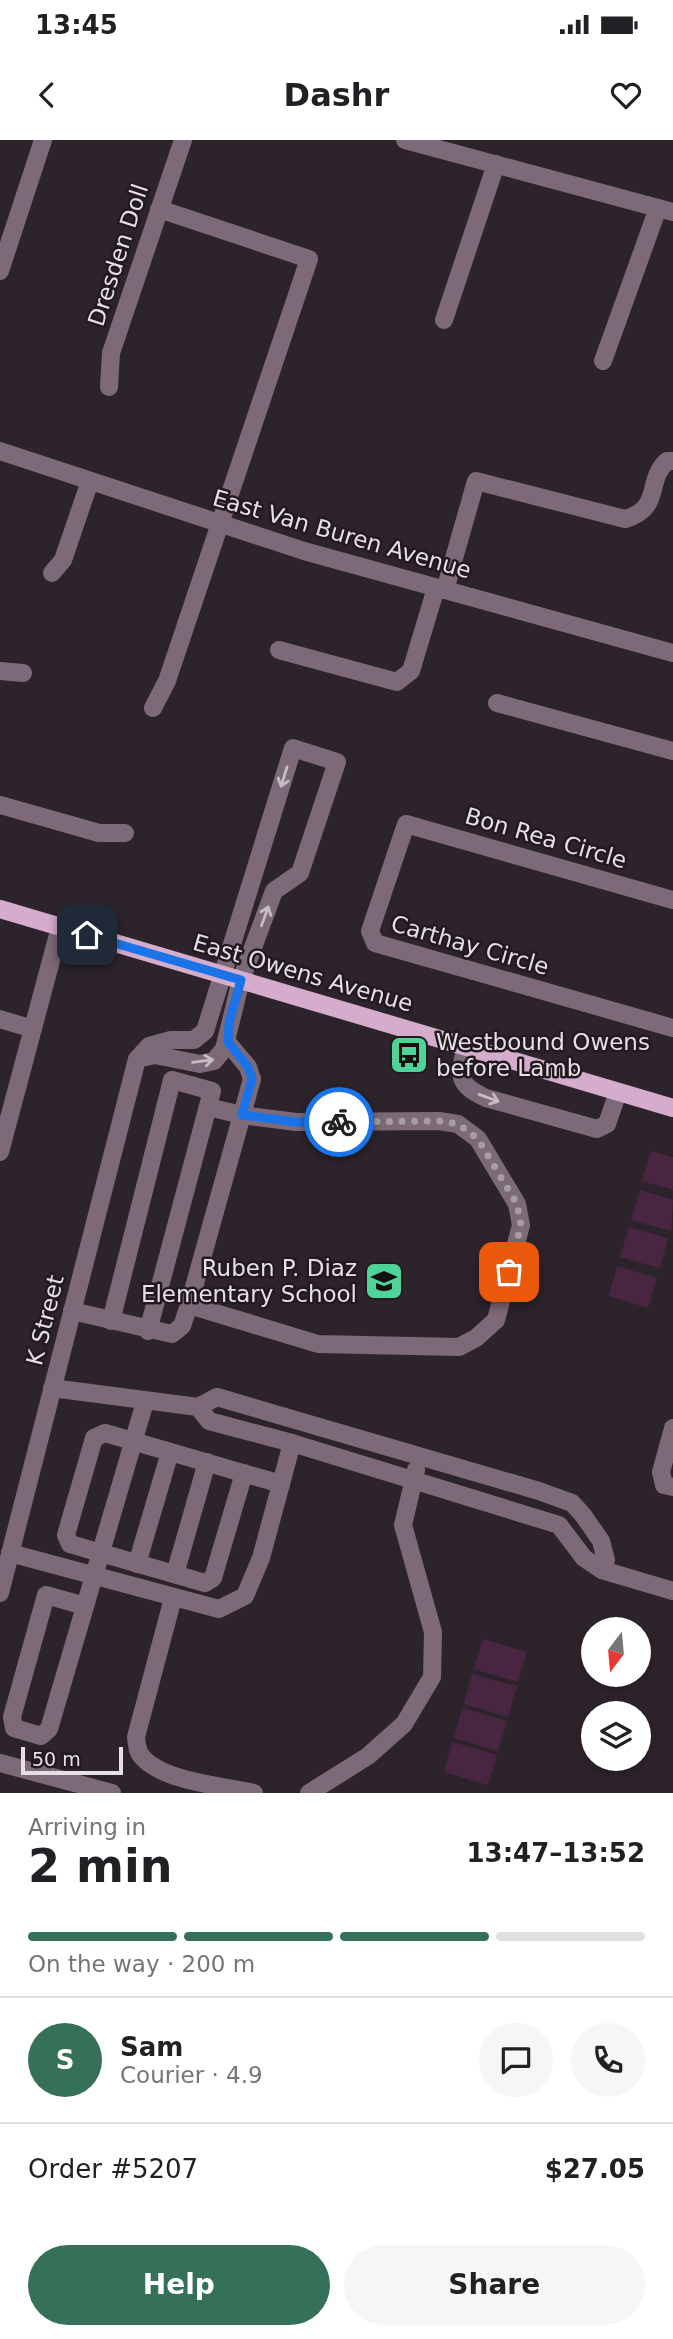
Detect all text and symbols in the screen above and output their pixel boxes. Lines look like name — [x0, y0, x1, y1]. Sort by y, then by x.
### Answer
text: 13:45 — [35, 10, 118, 40]
icon: back — [28, 76, 66, 114]
text: Dashr — [284, 76, 389, 114]
icon: heart — [607, 76, 645, 114]
street label: Dresden Doll — [83, 181, 153, 329]
street label: East Van Buren Avenue — [210, 485, 474, 583]
one-way arrow — [276, 766, 289, 788]
street label: Bon Rea Circle — [462, 803, 630, 873]
pin — [57, 905, 117, 965]
one-way arrow — [260, 905, 272, 927]
street label: Carthay Circle — [388, 910, 552, 980]
icon: home — [68, 916, 106, 954]
street label: East Owens Avenue — [190, 929, 416, 1017]
place label: Westbound Owens before Lamb — [436, 1029, 650, 1081]
bus stop icon: Westbound Owens before Lamb — [388, 1034, 430, 1076]
one-way arrow — [192, 1054, 214, 1067]
courier — [304, 1087, 374, 1157]
one-way arrow — [477, 1093, 499, 1105]
icon: bike — [320, 1103, 358, 1141]
pin — [479, 1242, 539, 1302]
icon: bag — [490, 1253, 528, 1291]
place label: Ruben P. Diaz Elementary School — [141, 1255, 357, 1307]
school or university icon: Ruben P. Diaz Elementary School — [363, 1260, 405, 1302]
street label: K Street — [21, 1272, 69, 1368]
north arrow — [581, 1617, 651, 1687]
map controls — [581, 1617, 651, 1771]
button: layers — [581, 1701, 651, 1771]
scale bar — [21, 1744, 122, 1776]
text: 50 m — [32, 1748, 81, 1770]
text: Arriving in — [28, 1814, 146, 1840]
text: 13:47–13:52 — [466, 1838, 645, 1868]
text: 2 min — [28, 1839, 172, 1893]
text: On the way · 200 m — [28, 1951, 255, 1977]
button: chat — [479, 2023, 553, 2097]
button: phone — [571, 2023, 645, 2097]
text: Sam — [120, 2032, 183, 2062]
text: S — [56, 2045, 74, 2075]
text: Courier · 4.9 — [120, 2062, 263, 2088]
text: Order #5207 — [28, 2154, 198, 2184]
text: $27.05 — [545, 2154, 645, 2184]
button: Help — [28, 2245, 330, 2325]
button: Share — [344, 2245, 645, 2325]

